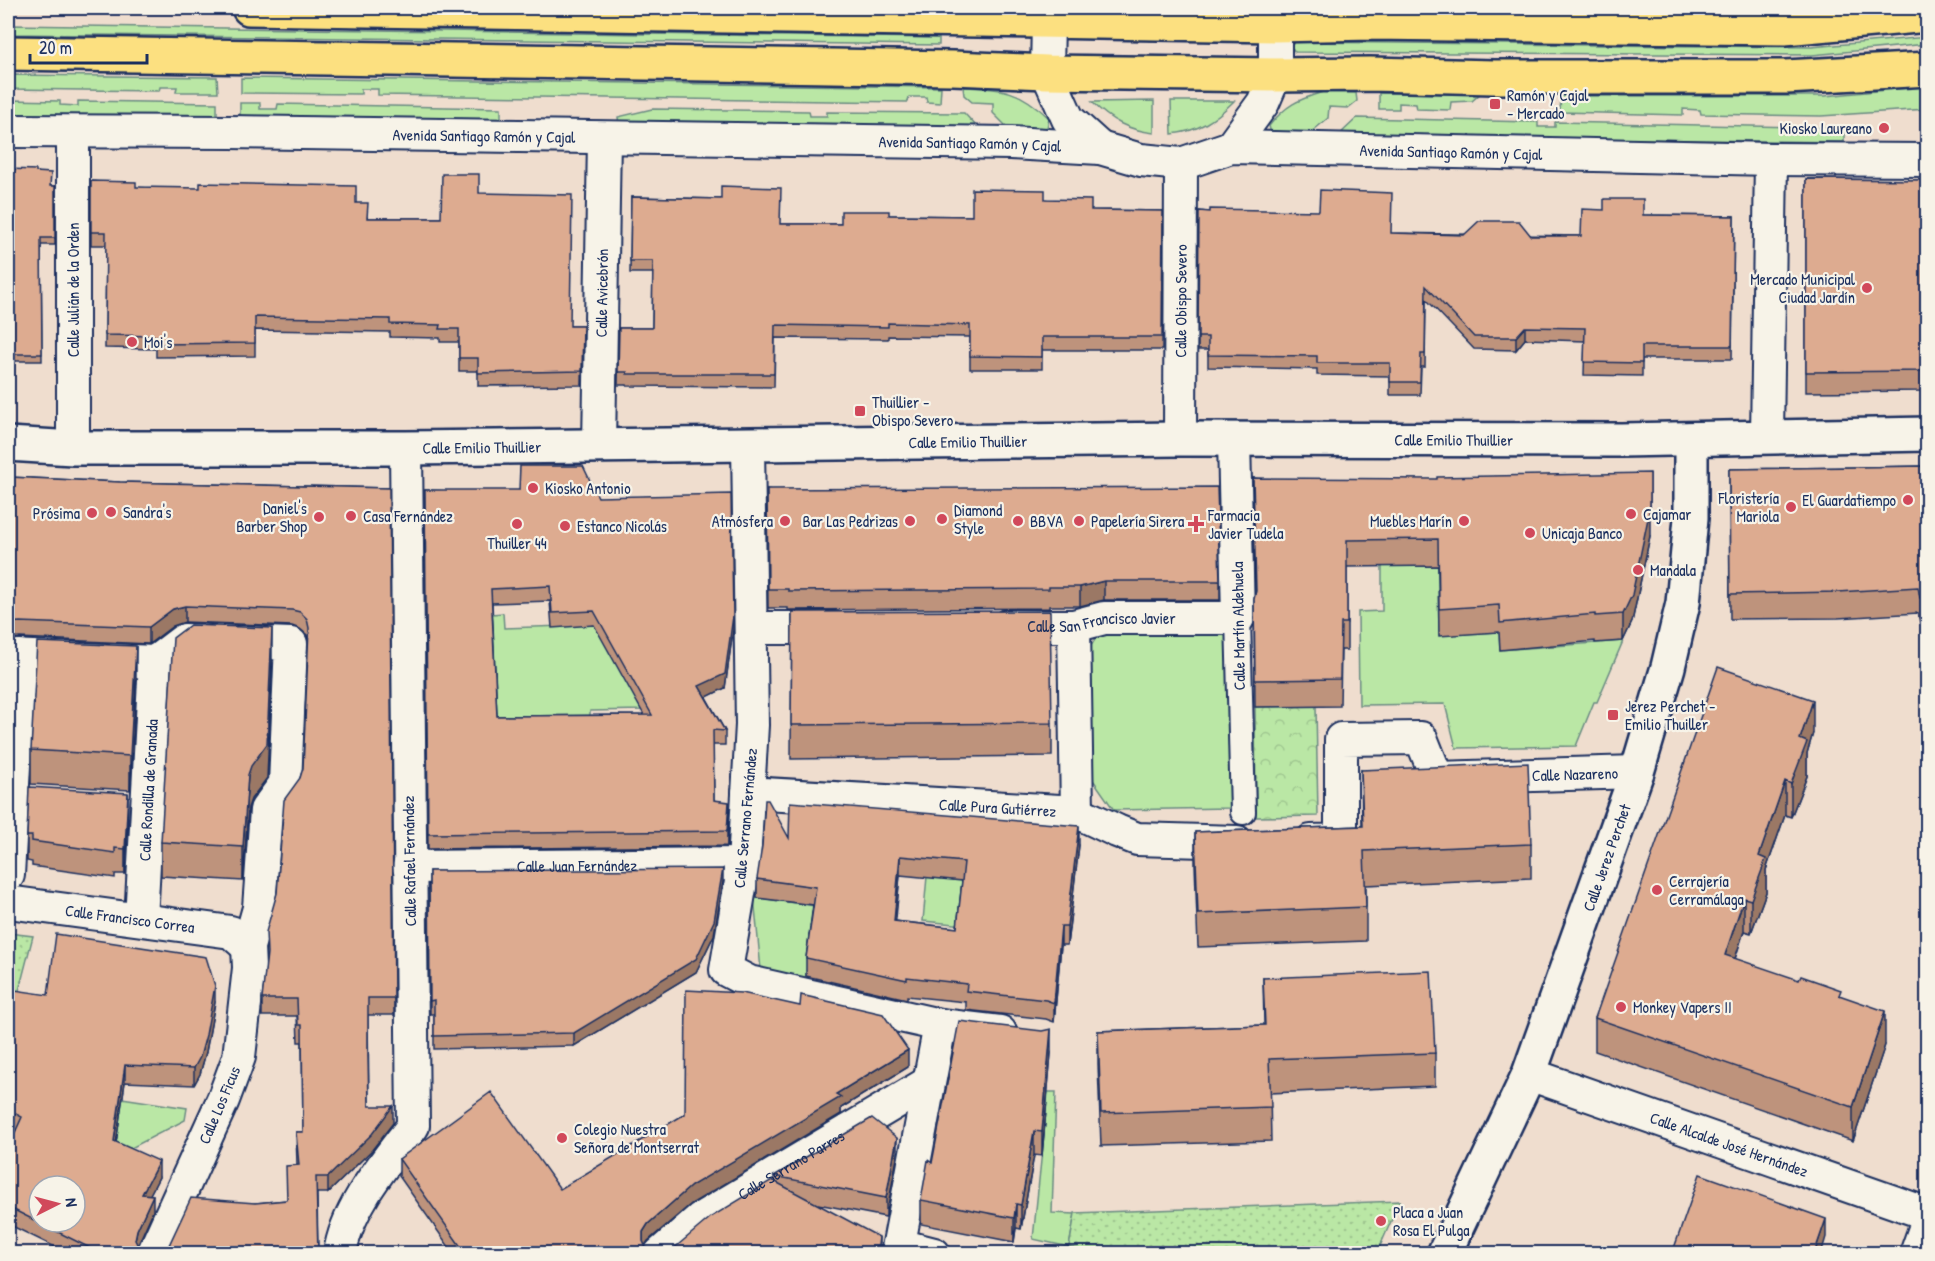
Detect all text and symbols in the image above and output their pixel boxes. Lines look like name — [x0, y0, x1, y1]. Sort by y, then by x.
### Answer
scale bar — [30, 27, 147, 65]
text: 20 m — [39, 35, 72, 60]
place label: Ramón y Cajal - Mercado — [1507, 84, 1589, 124]
marker: Ramón y Cajal - Mercado — [1488, 97, 1502, 111]
place label: Kiosko Laureano — [1780, 117, 1873, 139]
marker: Kiosko Laureano — [1877, 121, 1891, 135]
street label: Avenida Santiago Ramón y Cajal — [392, 123, 576, 148]
street label: Avenida Santiago Ramón y Cajal — [878, 130, 1063, 157]
street label: Avenida Santiago Ramón y Cajal — [1359, 139, 1543, 165]
street label: Calle Julián de la Orden — [62, 223, 84, 357]
street label: Calle Obispo Severo — [1169, 244, 1192, 358]
street label: Calle Avicebrón — [590, 248, 613, 338]
place label: Mercado Municipal Ciudad Jardín — [1750, 268, 1856, 308]
marker: Mercado Municipal Ciudad Jardín — [1860, 281, 1874, 295]
place label: Moi's — [144, 331, 172, 353]
marker: Moi's — [125, 335, 139, 349]
place label: Thuillier - Obispo Severo — [872, 391, 954, 431]
marker: Thuillier - Obispo Severo — [853, 404, 867, 418]
street label: Calle Emilio Thuillier — [1394, 428, 1513, 451]
street label: Calle Emilio Thuillier — [908, 430, 1027, 453]
street label: Calle Emilio Thuillier — [422, 435, 541, 459]
place label: Kiosko Antonio — [545, 477, 631, 499]
marker: Kiosko Antonio — [526, 481, 540, 495]
place label: Floristería Mariola — [1718, 487, 1779, 527]
place label: El Guardatiempo — [1802, 489, 1897, 511]
marker: El Guardatiempo — [1901, 493, 1915, 507]
place label: Daniel's Barber Shop — [236, 497, 307, 537]
place label: Diamond Style — [954, 499, 1002, 539]
marker: Floristería Mariola — [1784, 500, 1798, 514]
place label: Sandra's — [123, 501, 171, 523]
place label: Prósima — [33, 502, 80, 524]
place label: Cajamar — [1643, 503, 1691, 525]
place label: Farmacia Javier Tudela — [1207, 504, 1283, 544]
marker: Sandra's — [104, 505, 118, 519]
place label: Casa Fernández — [363, 505, 453, 527]
marker: Prósima — [85, 506, 99, 520]
marker: Cajamar — [1624, 507, 1638, 521]
marker: Casa Fernández — [344, 509, 358, 523]
marker: Daniel's Barber Shop — [312, 510, 326, 524]
place label: Atmósfera — [712, 510, 773, 532]
place label: Bar Las Pedrizas — [802, 510, 898, 532]
place label: BBVA — [1030, 510, 1063, 532]
place label: Papelería Sirera — [1091, 510, 1184, 532]
place label: Muebles Marín — [1370, 510, 1452, 532]
marker: Diamond Style — [935, 512, 949, 526]
marker: Atmósfera — [778, 514, 792, 528]
marker: Bar Las Pedrizas — [903, 514, 917, 528]
marker: BBVA — [1011, 514, 1025, 528]
marker: Papelería Sirera — [1072, 514, 1086, 528]
marker: Muebles Marín — [1457, 514, 1471, 528]
place label: Estanco Nicolás — [577, 515, 667, 537]
marker: Thuiller 44 — [510, 517, 524, 531]
marker: Farmacia Javier Tudela — [1189, 517, 1203, 531]
marker: Estanco Nicolás — [558, 519, 572, 533]
place label: Unicaja Banco — [1542, 522, 1623, 544]
marker: Unicaja Banco — [1523, 526, 1537, 540]
place label: Thuiller 44 — [487, 532, 547, 554]
place label: Mandala — [1650, 559, 1696, 581]
street label: Calle Martín Aldehuela — [1226, 562, 1250, 690]
marker: Mandala — [1631, 563, 1645, 577]
street label: Calle San Francisco Javier — [1027, 607, 1176, 637]
place label: Jerez Perchet - Emilio Thuiller — [1625, 695, 1716, 735]
marker: Jerez Perchet - Emilio Thuiller — [1606, 708, 1620, 722]
street label: Calle Rondilla de Granada — [133, 719, 163, 862]
street label: Calle Serrano Fernández — [728, 747, 762, 889]
street label: Calle Nazareno — [1531, 762, 1619, 786]
street label: Calle Pura Gutiérrez — [938, 793, 1057, 822]
street label: Calle Rafael Fernández — [397, 795, 421, 926]
street label: Calle Jerez Perchet — [1577, 800, 1636, 914]
street label: Calle Juan Fernández — [517, 854, 637, 877]
place label: Cerrajería Cerramálaga — [1669, 870, 1744, 910]
marker: Cerrajería Cerramálaga — [1650, 883, 1664, 897]
street label: Calle Francisco Correa — [64, 899, 196, 938]
place label: Monkey Vapers II — [1633, 996, 1732, 1018]
marker: Monkey Vapers II — [1614, 1000, 1628, 1014]
street label: Calle Los Ficus — [193, 1063, 245, 1147]
street label: Calle Alcalde José Hernández — [1647, 1106, 1811, 1182]
place label: Colegio Nuestra Señora de Montserrat — [574, 1118, 700, 1158]
street label: Calle Serrano Parres — [733, 1124, 848, 1205]
marker: Colegio Nuestra Señora de Montserrat — [555, 1131, 569, 1145]
north arrow — [27, 1174, 87, 1234]
text: N — [61, 1197, 83, 1208]
place label: Placa a Juan Rosa El Pulga — [1393, 1201, 1470, 1241]
marker: Placa a Juan Rosa El Pulga — [1374, 1214, 1388, 1228]

